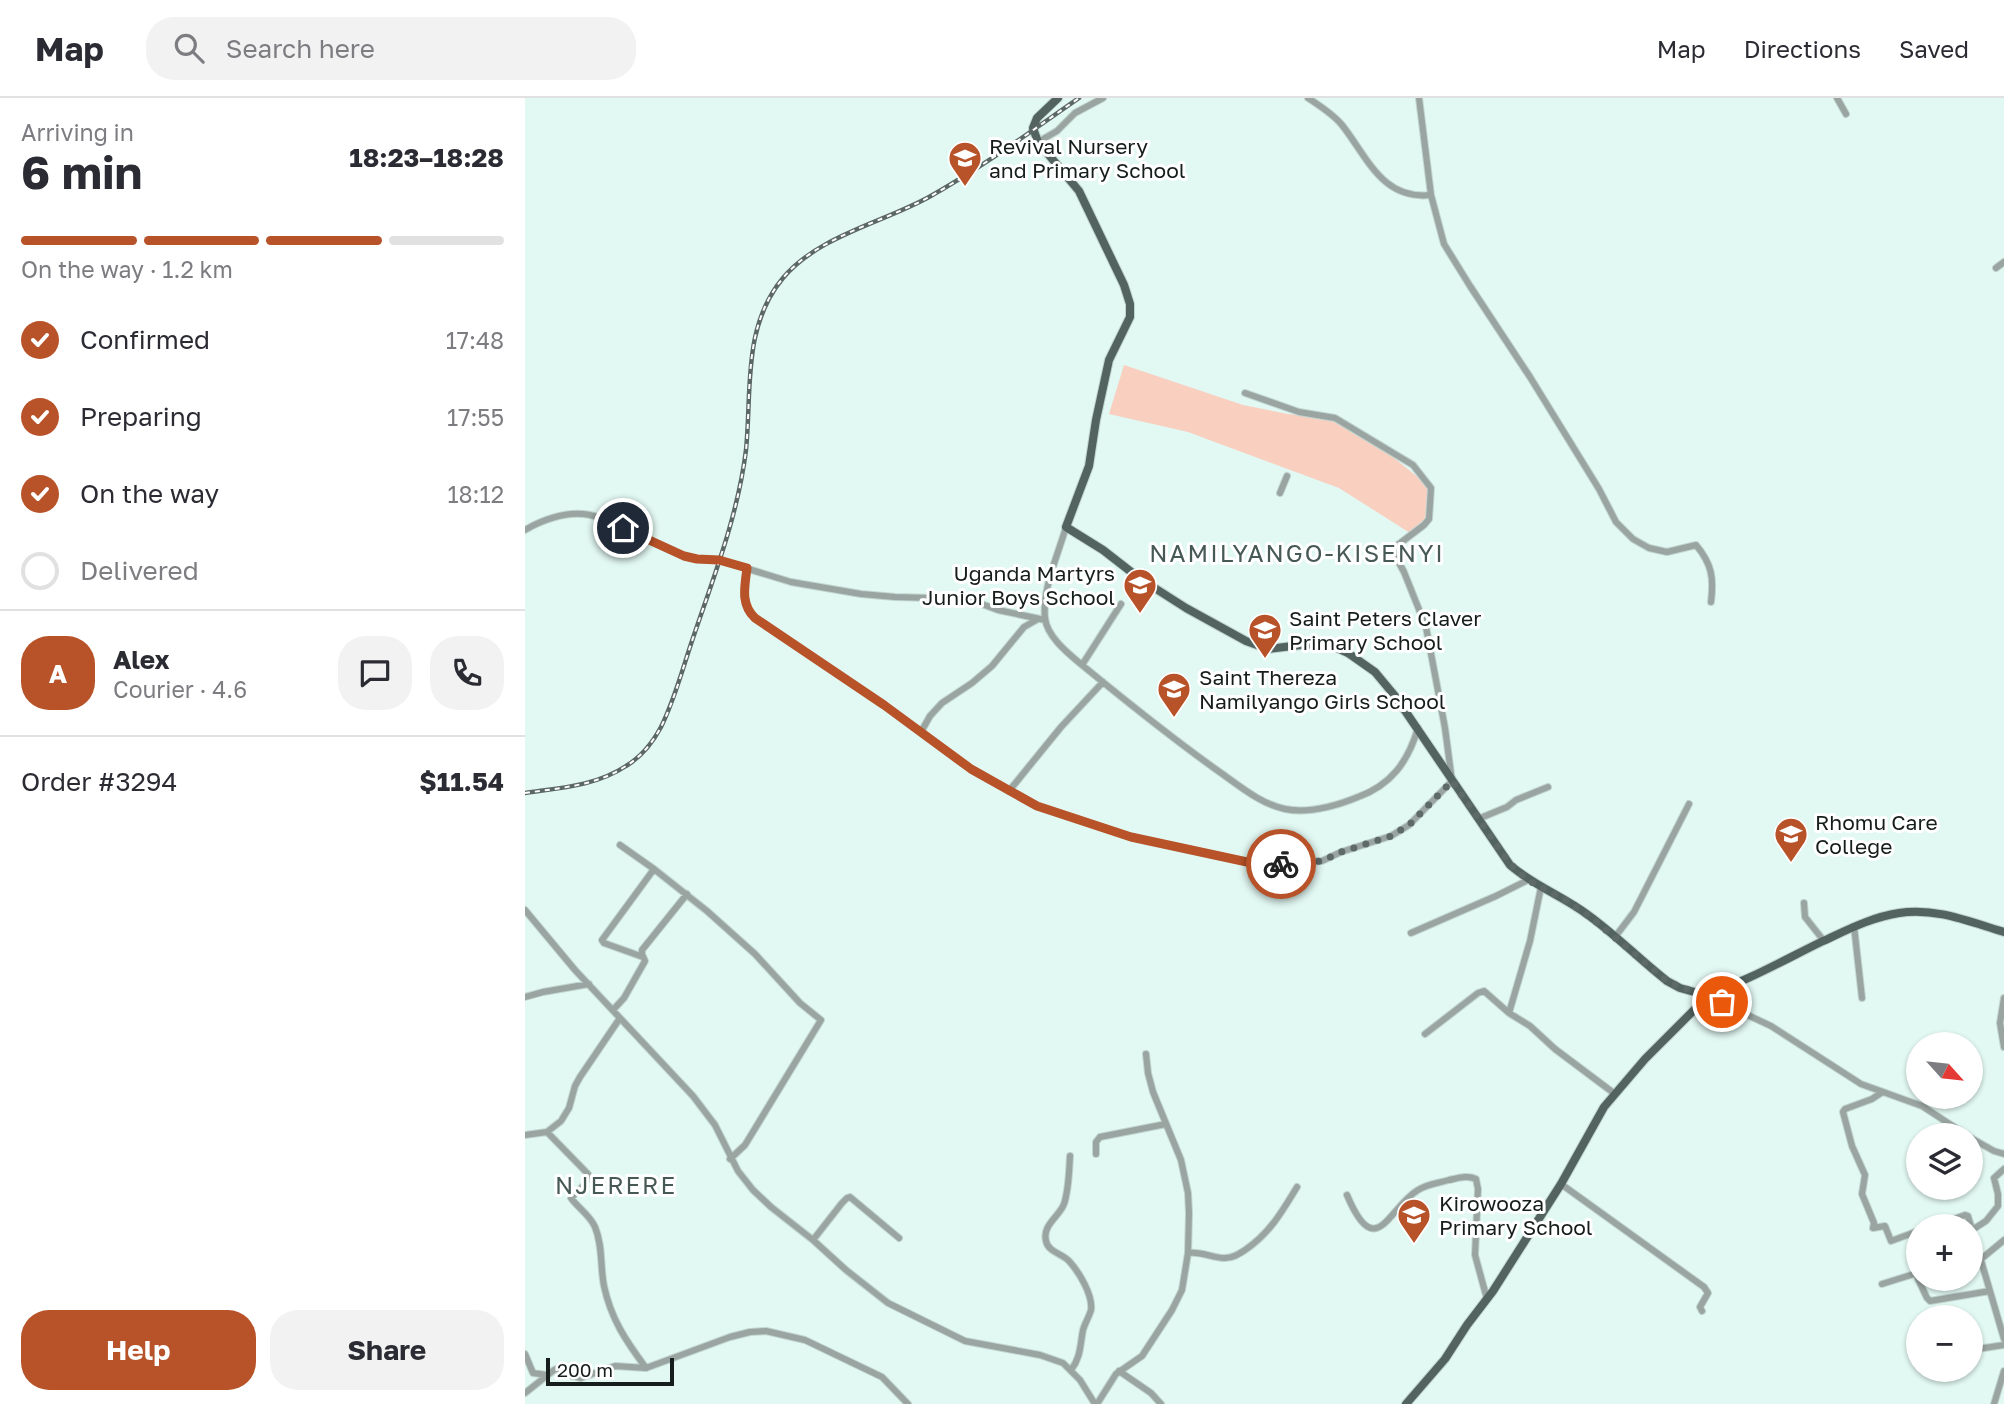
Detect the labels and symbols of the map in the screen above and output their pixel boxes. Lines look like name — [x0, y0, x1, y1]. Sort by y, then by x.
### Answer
place label: Revival Nursery and Primary School — [989, 133, 1186, 183]
school or university icon: Revival Nursery and Primary School — [946, 139, 984, 188]
pin — [593, 498, 653, 558]
district label: NAMILYANGO-KISENYI — [1149, 538, 1445, 567]
place label: Uganda Martyrs Junior Boys School — [922, 560, 1115, 610]
school or university icon: Uganda Martyrs Junior Boys School — [1121, 566, 1159, 615]
place label: Saint Peters Claver Primary School — [1289, 605, 1481, 655]
school or university icon: Saint Peters Claver Primary School — [1246, 611, 1284, 660]
place label: Saint Thereza Namilyango Girls School — [1199, 664, 1445, 714]
school or university icon: Saint Thereza Namilyango Girls School — [1155, 670, 1193, 719]
place label: Rhomu Care College — [1815, 809, 1938, 859]
school or university icon: Rhomu Care College — [1772, 815, 1810, 864]
courier — [1246, 829, 1316, 899]
pin — [1692, 972, 1752, 1032]
north arrow — [1906, 1032, 1983, 1110]
district label: NJERERE — [555, 1170, 677, 1199]
place label: Kirowooza Primary School — [1439, 1190, 1593, 1240]
school or university icon: Kirowooza Primary School — [1395, 1196, 1433, 1245]
scale bar — [546, 1355, 674, 1387]

